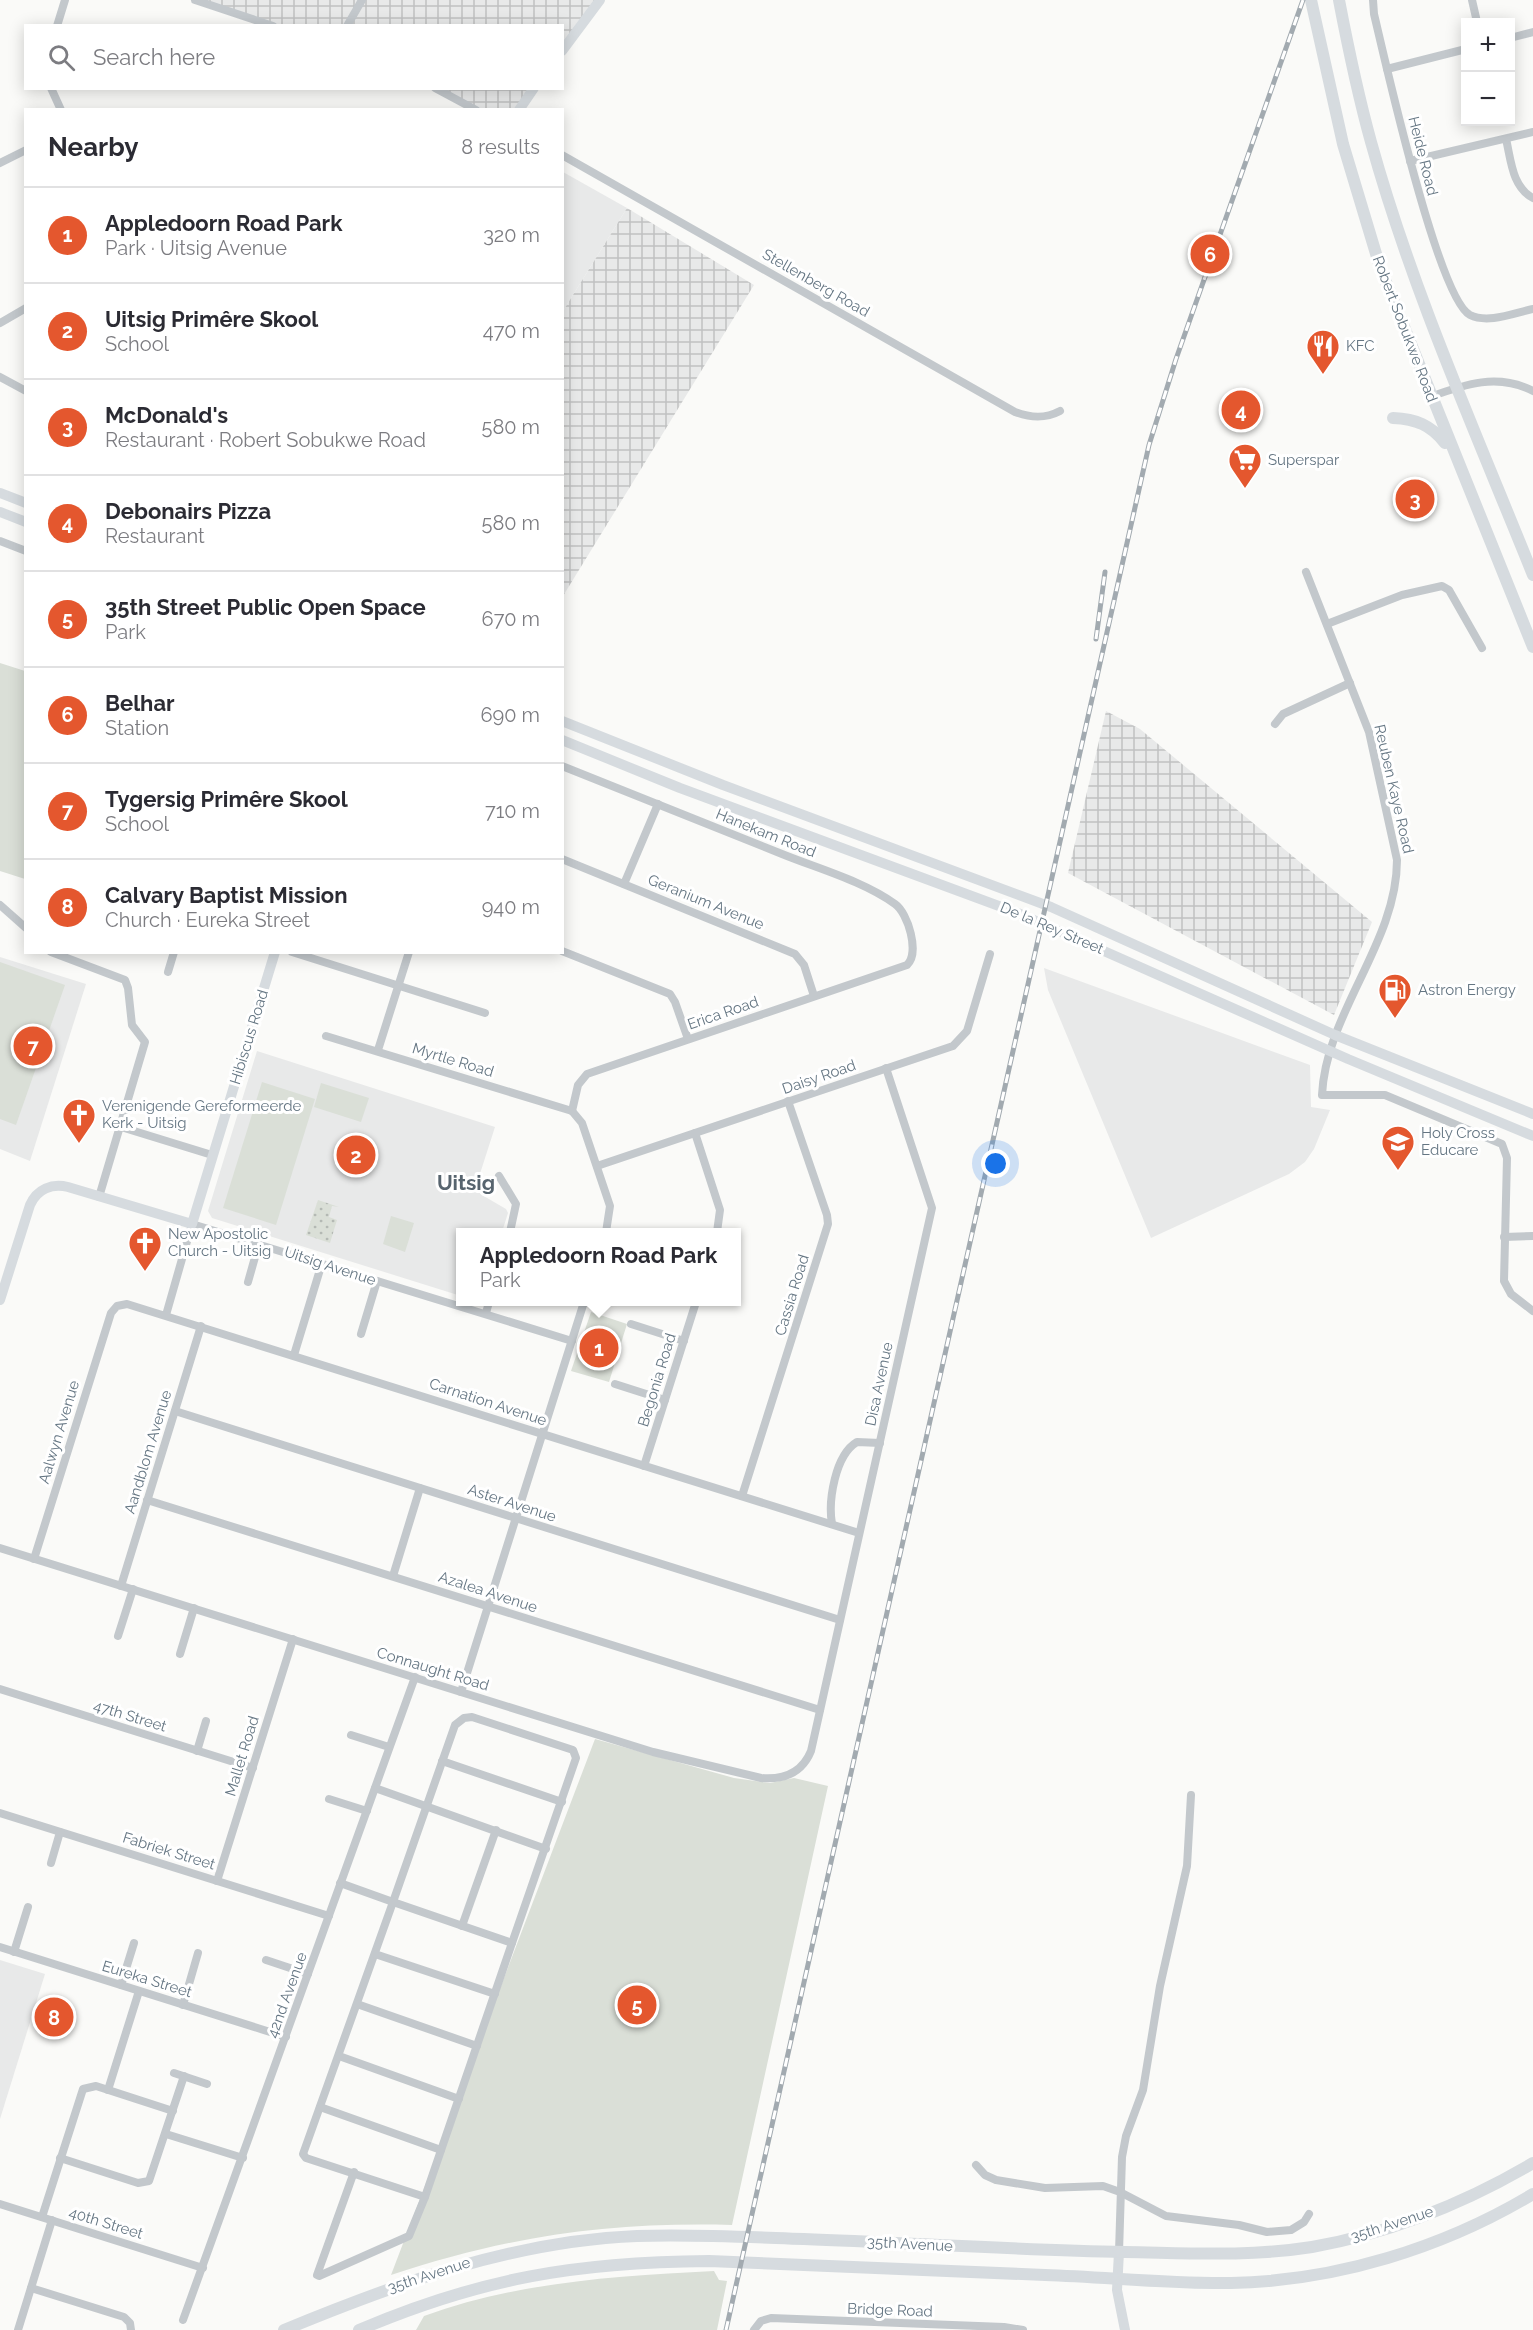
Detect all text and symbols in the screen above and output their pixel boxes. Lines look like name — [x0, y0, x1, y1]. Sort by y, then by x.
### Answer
map controls — [1461, 18, 1515, 126]
button: + — [1461, 18, 1515, 72]
search box — [24, 24, 564, 90]
icon: search — [45, 41, 78, 74]
text: Search here — [93, 44, 215, 70]
button: − — [1461, 72, 1515, 126]
street label: Heide Road — [1404, 115, 1442, 197]
text: Nearby — [48, 132, 138, 162]
text: 8 results — [461, 135, 540, 159]
text: Appledoorn Road Park — [105, 210, 342, 236]
text: 1 — [63, 223, 72, 247]
text: 320 m — [483, 223, 540, 247]
pin: 6 — [1190, 232, 1230, 276]
text: Park · Uitsig Avenue — [105, 236, 287, 260]
street label: Stellenberg Road — [759, 245, 873, 321]
street label: Robert Sobukwe Road — [1369, 253, 1441, 405]
text: Uitsig Primêre Skool — [105, 306, 318, 332]
text: 2 — [62, 319, 73, 343]
text: 470 m — [483, 319, 540, 343]
restaurant icon: KFC — [1305, 328, 1341, 375]
text: School — [105, 332, 169, 356]
place label: KFC — [1346, 337, 1375, 355]
pin: 4 — [1222, 388, 1260, 432]
text: McDonald's — [105, 402, 228, 428]
text: 3 — [62, 415, 73, 439]
text: 580 m — [482, 415, 540, 439]
text: Restaurant · Robert Sobukwe Road — [105, 428, 426, 452]
supermarket icon: Superspar — [1227, 442, 1263, 489]
place label: Superspar — [1268, 451, 1340, 469]
pin: 3 — [1396, 476, 1434, 522]
text: Debonairs Pizza — [105, 498, 271, 524]
text: 4 — [62, 511, 73, 535]
text: 580 m — [482, 511, 540, 535]
text: Restaurant — [105, 524, 205, 548]
text: 35th Street Public Open Space — [105, 594, 426, 620]
text: 5 — [62, 607, 73, 631]
text: 670 m — [482, 607, 540, 631]
text: Park — [105, 620, 146, 644]
text: Belhar — [105, 690, 175, 716]
text: 6 — [61, 703, 74, 727]
text: 690 m — [481, 703, 540, 727]
text: Station — [105, 716, 169, 740]
street label: Reuben Kaye Road — [1370, 723, 1418, 855]
text: Tygersig Primêre Skool — [105, 786, 348, 812]
text: 7 — [62, 799, 73, 823]
text: 710 m — [485, 799, 540, 823]
street label: Hanekam Road — [713, 805, 819, 861]
text: School — [105, 812, 169, 836]
street label: Geranium Avenue — [645, 870, 767, 934]
text: Calvary Baptist Mission — [105, 882, 347, 908]
text: 8 — [61, 895, 74, 919]
text: 940 m — [482, 895, 540, 919]
street label: De la Rey Street — [998, 898, 1106, 958]
text: Church · Eureka Street — [105, 908, 310, 932]
fuel station icon: Astron Energy — [1377, 972, 1413, 1019]
place label: Astron Energy — [1418, 981, 1516, 999]
street label: Hibiscus Road — [226, 987, 272, 1087]
street label: Erica Road — [685, 992, 761, 1034]
pin: 7 — [14, 1024, 52, 1068]
street label: Myrtle Road — [410, 1039, 496, 1081]
street label: Daisy Road — [780, 1056, 858, 1098]
church icon: Verenigende Gereformeerde Kerk - Uitsig — [61, 1097, 97, 1144]
place label: Verenigende Gereformeerde Kerk - Uitsig — [102, 1097, 302, 1132]
school or university icon: Holy Cross Educare — [1380, 1124, 1416, 1171]
place label: Holy Cross Educare — [1421, 1124, 1495, 1159]
pin: 2 — [336, 1132, 376, 1178]
your location — [981, 1149, 1010, 1178]
district label: Uitsig — [437, 1170, 495, 1195]
church icon: New Apostolic Church - Uitsig — [127, 1225, 163, 1272]
place label: New Apostolic Church - Uitsig — [168, 1225, 271, 1260]
popup — [456, 1228, 741, 1306]
text: Appledoorn Road Park — [480, 1242, 717, 1268]
street label: Uitsig Avenue — [282, 1243, 378, 1289]
street label: Cassia Road — [771, 1252, 813, 1338]
text: Park — [480, 1268, 521, 1292]
pin: 1 — [580, 1326, 618, 1370]
street label: Begonia Road — [634, 1331, 680, 1429]
street label: Disa Avenue — [861, 1340, 897, 1428]
street label: Carnation Avenue — [427, 1375, 549, 1430]
street label: Aalwyn Avenue — [35, 1378, 83, 1486]
street label: Aandblom Avenue — [121, 1388, 175, 1516]
street label: Aster Avenue — [466, 1480, 559, 1526]
street label: Azalea Avenue — [436, 1568, 540, 1616]
street label: Connaught Road — [375, 1643, 491, 1695]
street label: 47th Street — [91, 1696, 169, 1736]
street label: Mallet Road — [221, 1714, 263, 1798]
street label: Fabriek Street — [120, 1828, 218, 1874]
street label: 42nd Avenue — [263, 1949, 311, 2040]
street label: Eureka Street — [100, 1957, 194, 2001]
pin: 5 — [618, 1982, 656, 2028]
pin: 8 — [34, 1994, 74, 2040]
street label: 35th Avenue — [1348, 2202, 1436, 2246]
street label: 40th Street — [67, 2203, 145, 2243]
street label: 35th Avenue — [867, 2233, 954, 2255]
street label: 35th Avenue — [385, 2253, 473, 2297]
street label: Bridge Road — [847, 2300, 933, 2320]

